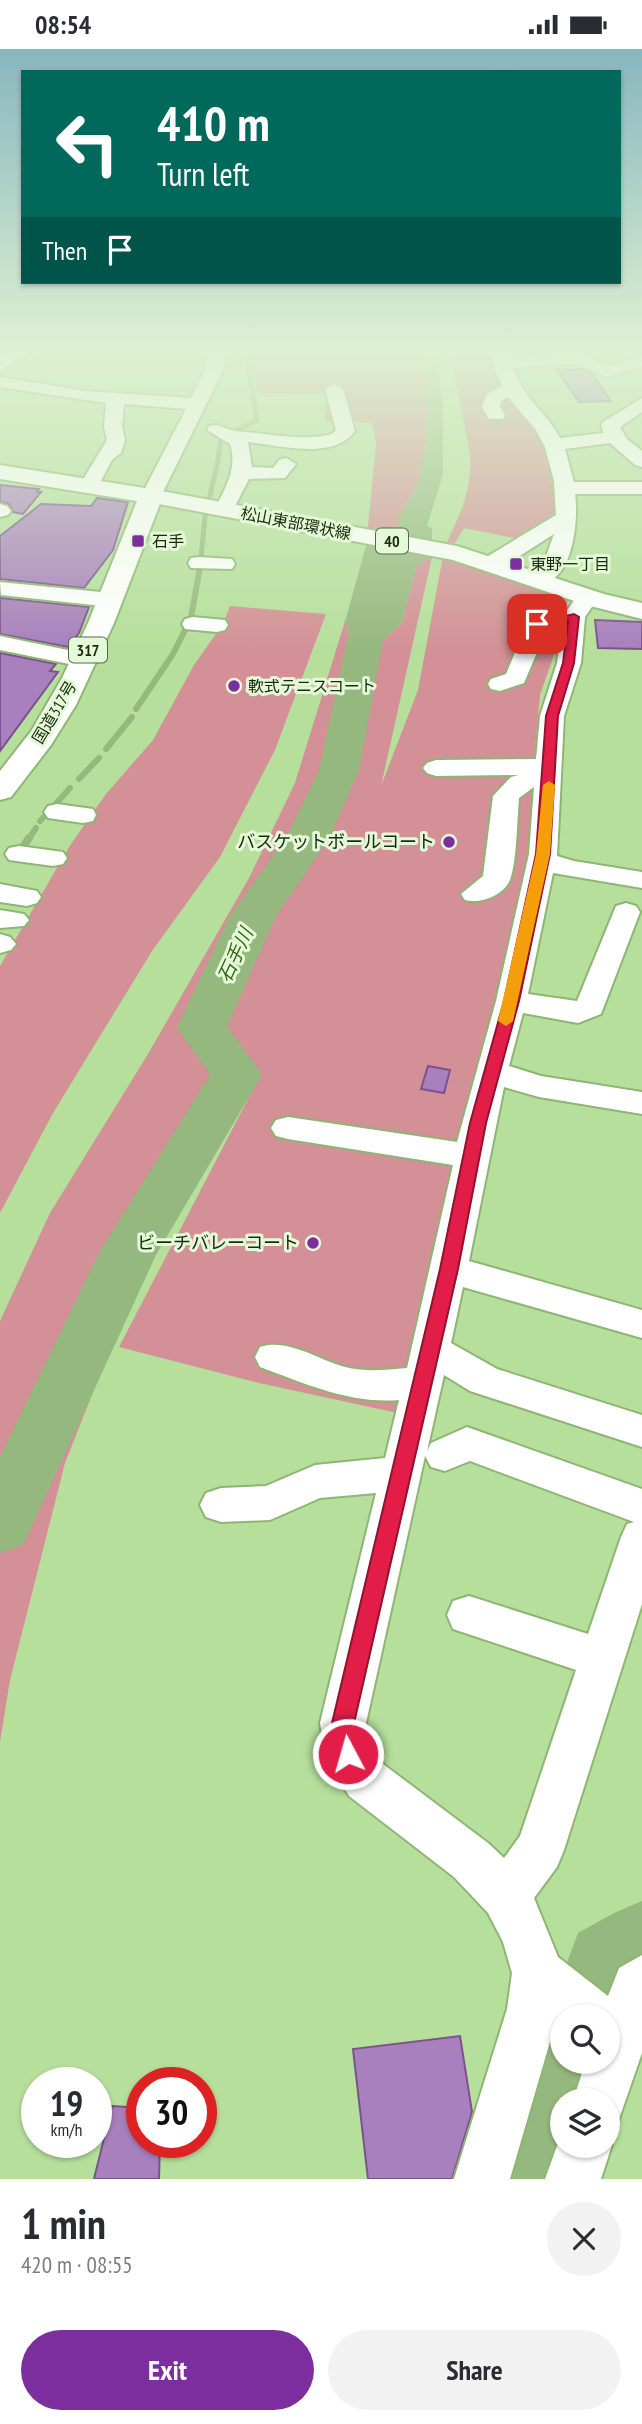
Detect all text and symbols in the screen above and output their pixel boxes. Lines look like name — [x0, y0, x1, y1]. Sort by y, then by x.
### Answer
text: 08:54 — [35, 8, 91, 41]
text: 410 m — [157, 91, 270, 155]
icon: left — [42, 98, 133, 189]
text: Turn left — [157, 153, 249, 195]
icon: arrive — [101, 231, 139, 269]
text: Then — [42, 234, 87, 267]
street label: 松山東部環状線 — [239, 502, 353, 544]
road number: 40 — [376, 529, 408, 554]
place label: 石手 — [152, 531, 184, 551]
marker: 石手 — [130, 533, 146, 549]
place label: 東野一丁目 — [530, 554, 610, 574]
marker: 東野一丁目 — [508, 556, 524, 572]
pin — [507, 594, 567, 654]
icon: arrive — [518, 605, 556, 643]
road number: 317 — [69, 637, 107, 663]
place label: 軟式テニスコート — [248, 676, 376, 696]
street label: 国道317号 — [28, 677, 80, 747]
marker: 軟式テニスコート — [226, 678, 242, 694]
place label: バスケットボールコート — [237, 830, 435, 853]
marker: バスケットボールコート — [441, 834, 457, 850]
water label: 石手川 — [212, 922, 259, 986]
place label: ビーチバレーコート — [137, 1231, 299, 1254]
marker: ビーチバレーコート — [305, 1235, 321, 1251]
position arrow — [311, 1717, 385, 1791]
map controls — [550, 2004, 620, 2158]
button: search — [550, 2004, 620, 2074]
speed limit sign: 30 — [126, 2067, 217, 2158]
text: 19 — [50, 2080, 83, 2126]
button: layers — [550, 2088, 620, 2158]
text: km/h — [51, 2118, 82, 2141]
text: 1 min — [21, 2196, 106, 2251]
button: close — [547, 2202, 621, 2276]
text: 420 m · 08:55 — [21, 2250, 133, 2279]
button: Exit — [21, 2330, 314, 2410]
button: Share — [328, 2330, 621, 2410]

